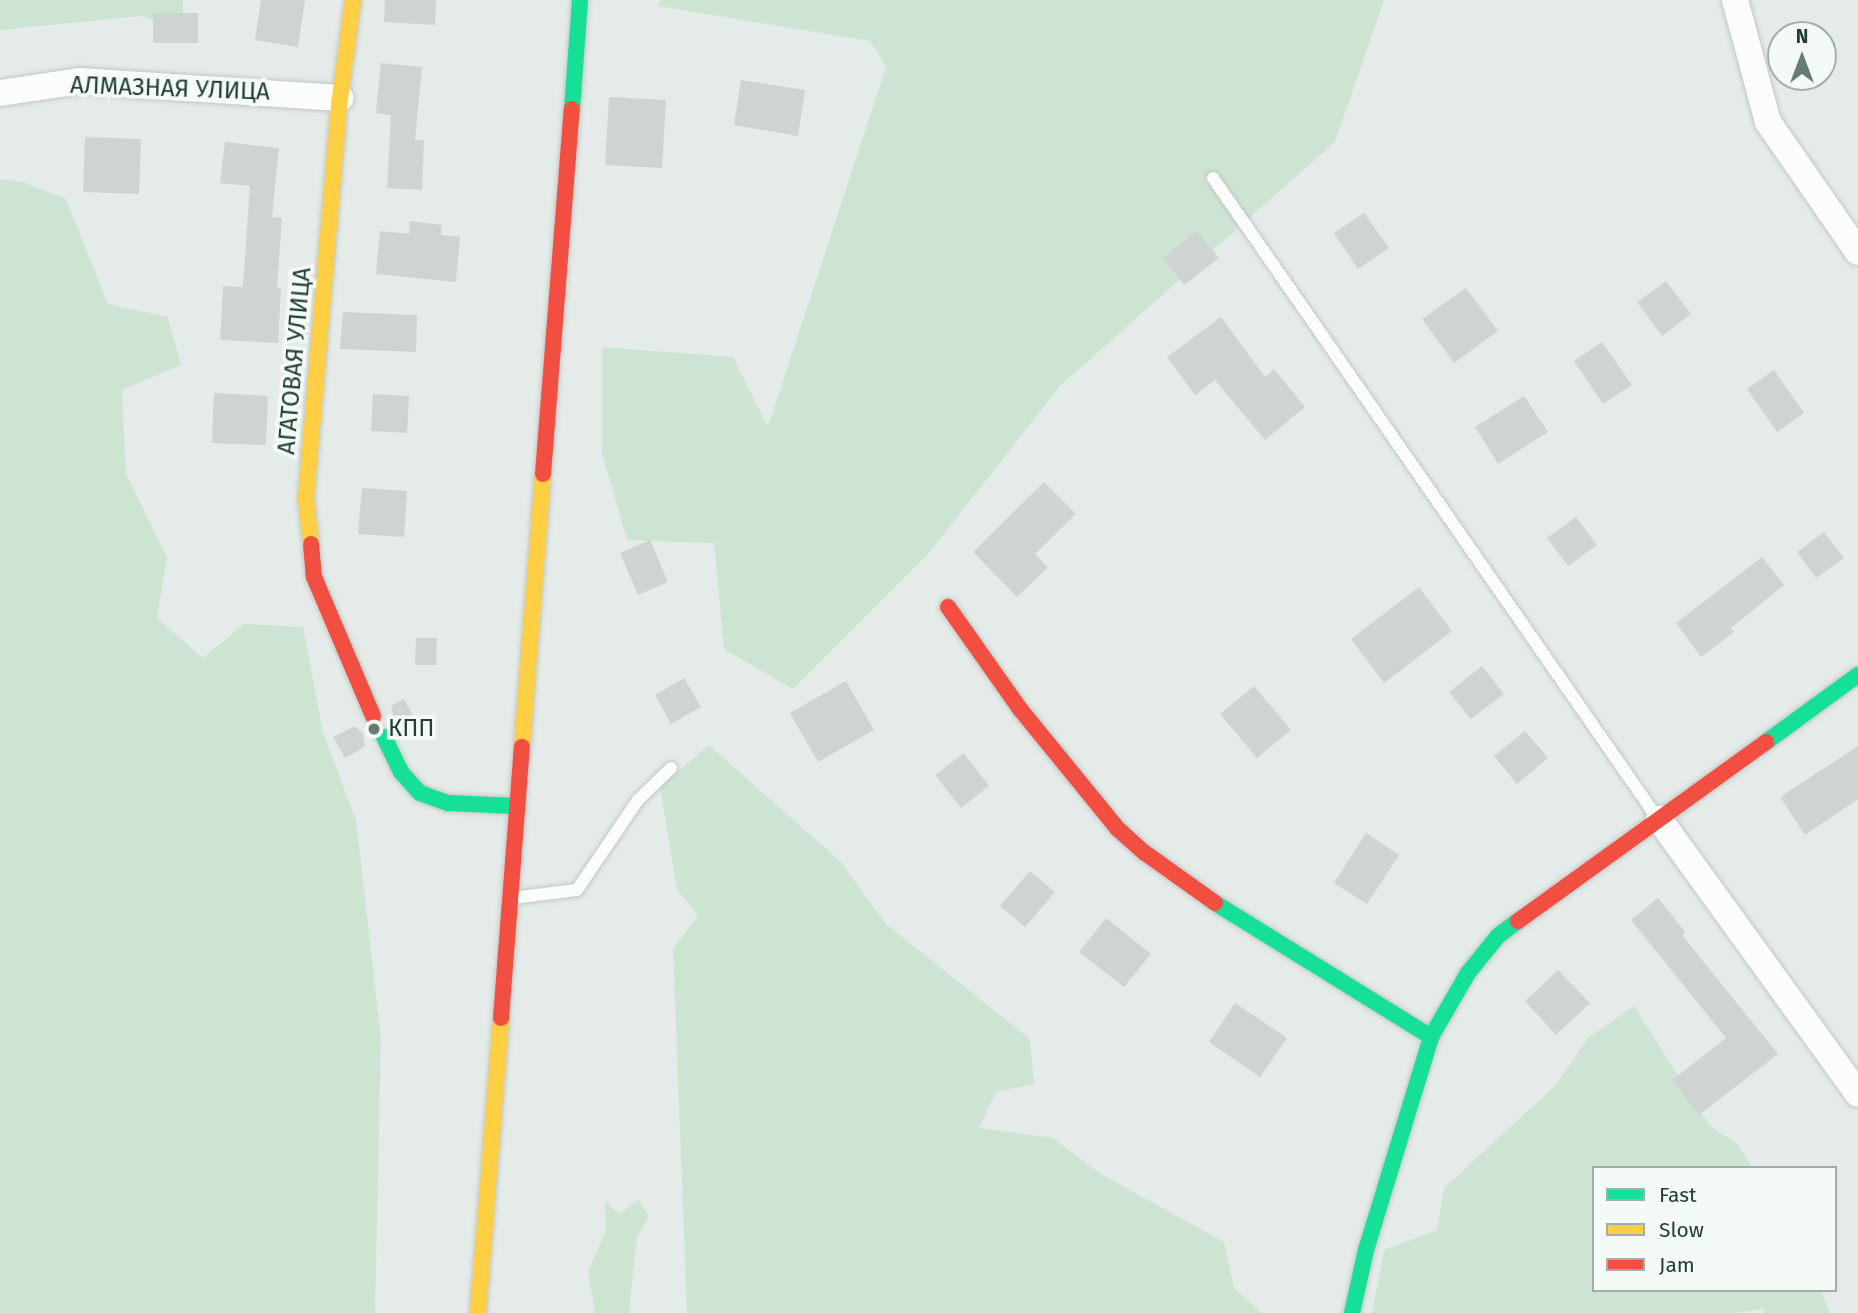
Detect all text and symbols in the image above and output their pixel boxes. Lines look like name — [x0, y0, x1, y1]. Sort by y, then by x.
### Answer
north arrow — [1767, 21, 1837, 91]
text: N — [1796, 25, 1808, 48]
street label: АЛМАЗНАЯ УЛИЦА — [70, 71, 270, 107]
street label: АГАТОВАЯ УЛИЦА — [272, 266, 318, 456]
place label: КПП — [388, 715, 435, 743]
marker: КПП — [366, 721, 382, 737]
legend — [1592, 1166, 1837, 1292]
text: Fast — [1659, 1182, 1697, 1208]
text: Slow — [1659, 1217, 1704, 1243]
text: Jam — [1659, 1252, 1695, 1278]

